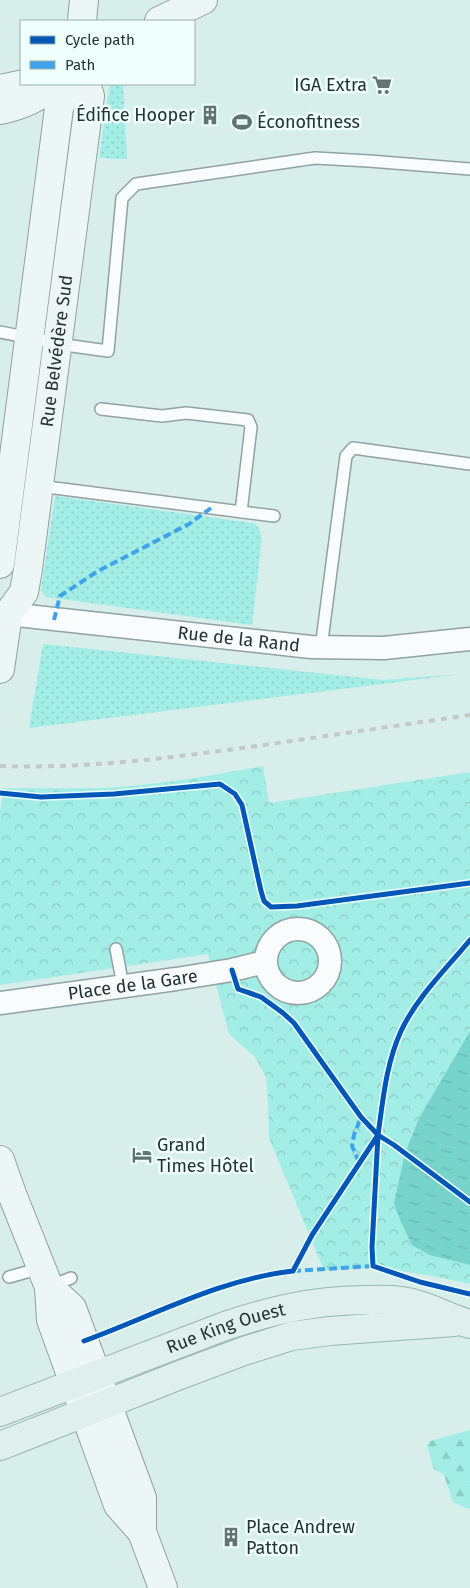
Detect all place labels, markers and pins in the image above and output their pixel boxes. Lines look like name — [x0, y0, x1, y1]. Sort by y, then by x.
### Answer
place label: IGA Extra — [294, 74, 367, 96]
supermarket icon: IGA Extra — [371, 74, 393, 96]
place label: Édifice Hooper — [76, 103, 195, 126]
building icon: Édifice Hooper — [199, 104, 221, 126]
place label: Éconofitness — [257, 110, 360, 133]
sports icon: Éconofitness — [231, 111, 253, 133]
place label: Grand Times Hôtel — [157, 1134, 254, 1177]
hotel icon: Grand Times Hôtel — [131, 1144, 153, 1166]
place label: Place Andrew Patton — [246, 1516, 355, 1559]
building icon: Place Andrew Patton — [220, 1526, 242, 1548]

